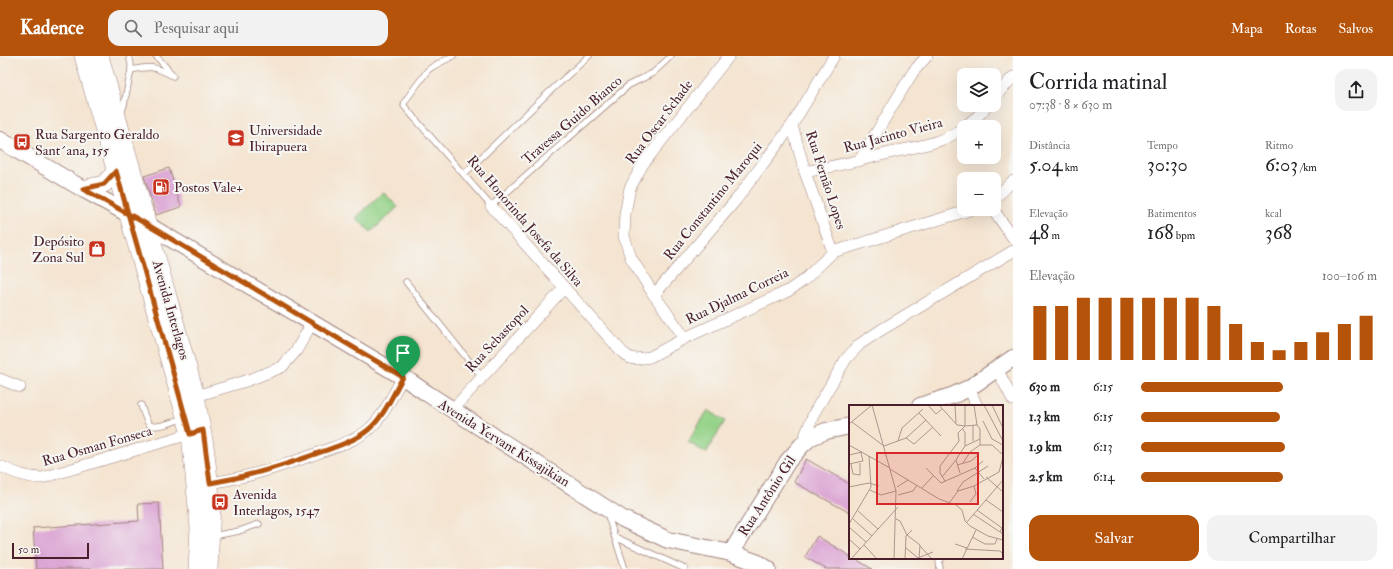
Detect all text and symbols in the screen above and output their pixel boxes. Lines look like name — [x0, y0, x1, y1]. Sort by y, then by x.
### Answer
search box — [108, 10, 388, 46]
text: Kadence — [20, 16, 84, 40]
icon: search — [122, 17, 144, 39]
text: Pesquisar aqui — [154, 19, 239, 38]
text: Mapa — [1231, 20, 1263, 37]
text: Rotas — [1285, 20, 1316, 37]
text: Salvos — [1338, 20, 1373, 37]
map controls — [957, 68, 1001, 216]
button: layers — [957, 68, 1001, 112]
text: Corrida matinal — [1029, 68, 1167, 96]
button: share — [1335, 69, 1377, 111]
street label: Travessa Guido Bianco — [518, 72, 626, 168]
street label: Rua Oscar Schade — [622, 76, 696, 167]
text: 07:38 · 8 × 630 m — [1029, 97, 1112, 113]
street label: Rua Jacinto Vieira — [842, 114, 945, 156]
button: + — [957, 120, 1001, 164]
place label: Universidade Ibirapuera — [249, 122, 322, 156]
place label: Rua Sargento Geraldo Sant´ana, 155 — [35, 126, 160, 159]
school or university icon: Universidade Ibirapuera — [226, 128, 246, 148]
street label: Rua Fernão Lopes — [801, 129, 850, 232]
bus stop icon: Rua Sargento Geraldo Sant´ana, 155 — [12, 132, 32, 152]
street label: Rua Constantino Maroqui — [660, 138, 766, 263]
text: Distância — [1029, 139, 1070, 152]
text: Tempo — [1147, 139, 1178, 152]
text: Ritmo — [1265, 139, 1293, 152]
street label: Rua Honorinda Josefa da Silva — [464, 152, 587, 290]
text: 5.04 — [1029, 152, 1062, 177]
text: 30:30 — [1147, 152, 1188, 177]
text: 6:03 — [1265, 152, 1298, 177]
text: km — [1062, 161, 1078, 174]
text: /km — [1298, 161, 1317, 174]
button: − — [957, 172, 1001, 216]
fuel station icon: Postos Vale+ — [151, 177, 171, 197]
place label: Postos Vale+ — [174, 179, 243, 196]
text: Elevação — [1029, 207, 1068, 220]
text: Batimentos — [1147, 207, 1197, 220]
text: kcal — [1265, 207, 1282, 220]
text: 48 — [1029, 220, 1049, 245]
text: 168 — [1147, 220, 1174, 245]
text: 368 — [1265, 220, 1292, 245]
text: m — [1049, 229, 1060, 242]
text: bpm — [1174, 229, 1195, 242]
place label: Depósito Zona Sul — [32, 233, 84, 266]
shop icon: Depósito Zona Sul — [87, 239, 107, 259]
street label: Avenida Interlagos — [148, 257, 193, 362]
street label: Rua Djalma Correia — [683, 264, 791, 328]
text: Elevação — [1029, 268, 1075, 284]
text: 100–106 m — [1322, 268, 1377, 284]
street label: Rua Sebastopol — [462, 302, 533, 377]
pin — [386, 336, 420, 377]
icon: arrive — [392, 342, 414, 364]
text: 630 m — [1029, 379, 1060, 395]
text: 6:15 — [1093, 379, 1113, 395]
street label: Avenida Yervant Kissajikian — [434, 395, 573, 490]
inset map — [849, 405, 1003, 559]
text: 1.3 km — [1029, 409, 1060, 425]
text: 6:15 — [1093, 409, 1113, 425]
street label: Rua Osman Fonseca — [40, 422, 154, 470]
text: 1.9 km — [1029, 439, 1062, 455]
text: 6:13 — [1093, 439, 1112, 455]
street label: Rua Antônio Gil — [735, 452, 800, 540]
text: 2.5 km — [1029, 469, 1063, 485]
text: 6:14 — [1093, 469, 1114, 485]
place label: Avenida Interlagos, 1547 — [232, 486, 320, 519]
bus stop icon: Avenida Interlagos, 1547 — [210, 492, 230, 512]
button: Salvar — [1029, 515, 1199, 561]
button: Compartilhar — [1207, 515, 1377, 561]
scale bar — [12, 541, 89, 560]
text: 50 m — [18, 543, 39, 556]

